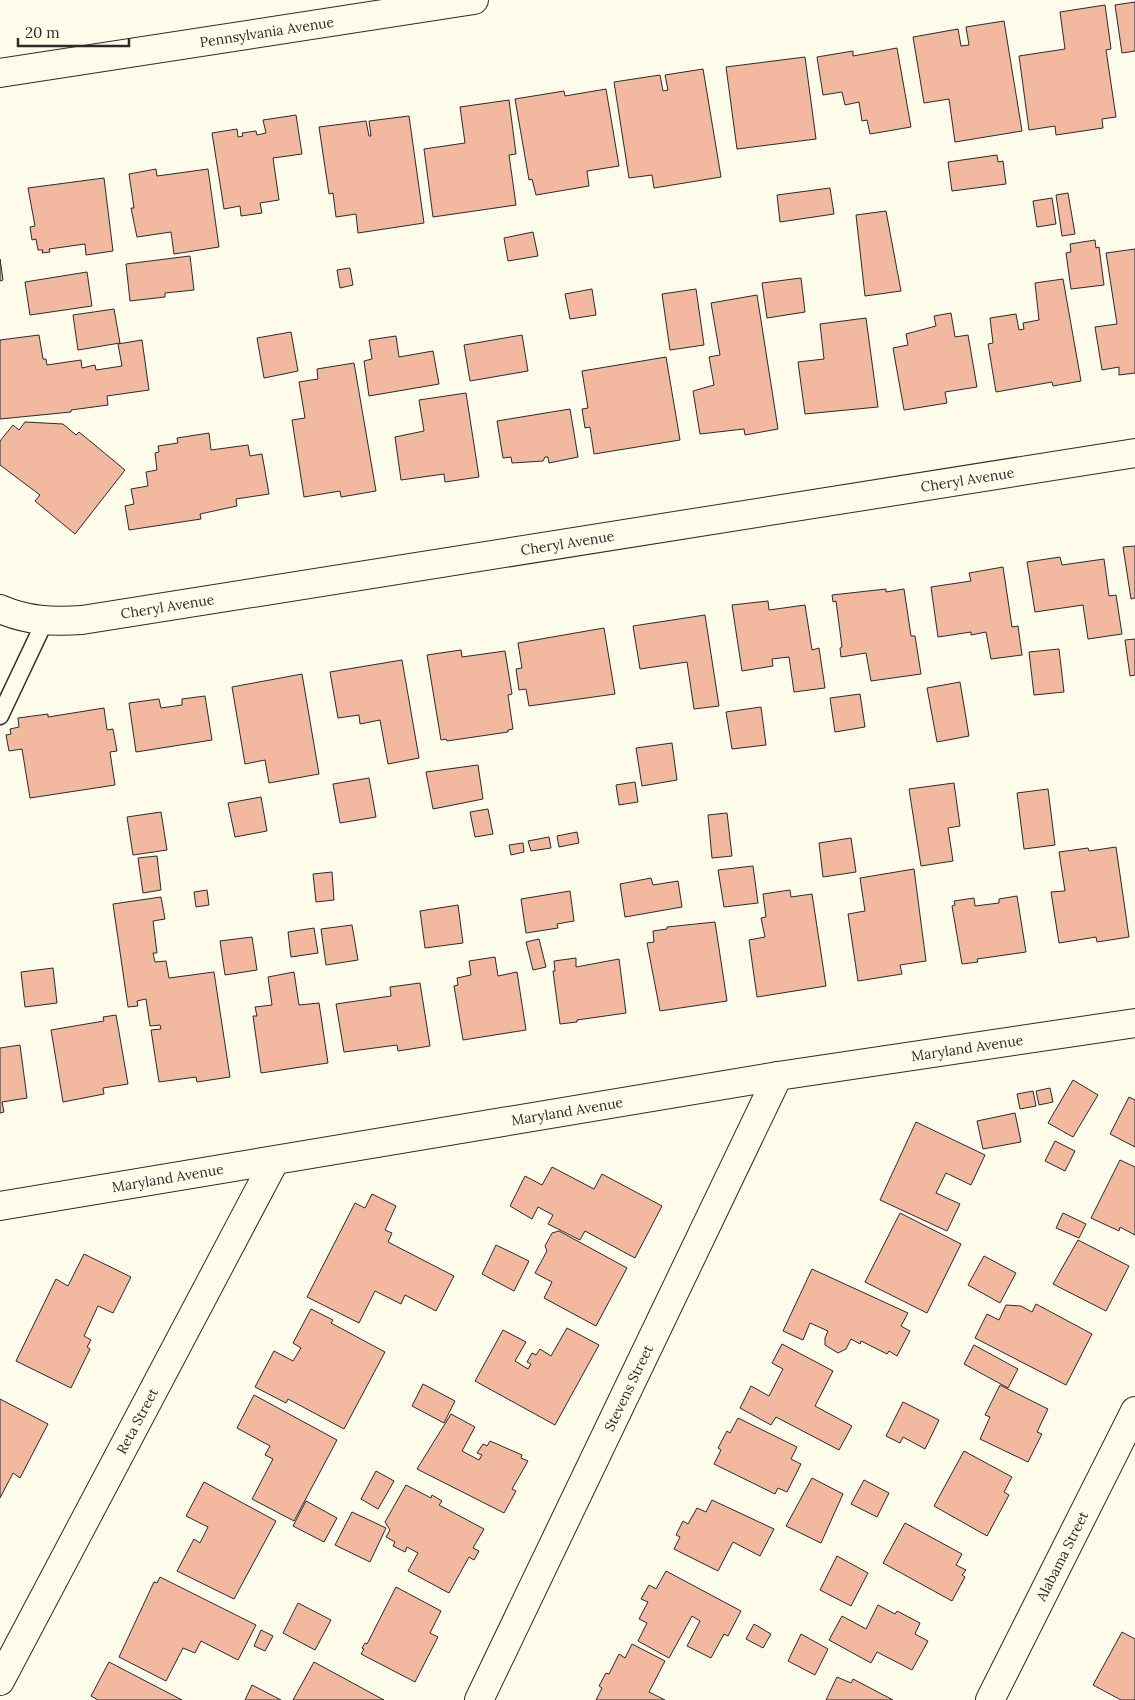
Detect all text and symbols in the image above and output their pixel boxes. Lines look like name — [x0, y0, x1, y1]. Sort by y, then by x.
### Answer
street label: Pennsylvania Avenue — [198, 13, 336, 51]
scale bar — [18, 15, 129, 47]
text: 20 m — [25, 23, 60, 42]
street label: Cheryl Avenue — [919, 463, 1016, 496]
street label: Cheryl Avenue — [519, 527, 616, 559]
street label: Cheryl Avenue — [119, 590, 216, 623]
street label: Maryland Avenue — [910, 1031, 1025, 1065]
street label: Maryland Avenue — [510, 1093, 625, 1129]
street label: Maryland Avenue — [111, 1160, 225, 1196]
street label: Stevens Street — [600, 1341, 657, 1434]
street label: Reta Street — [112, 1384, 162, 1457]
street label: Alabama Street — [1032, 1508, 1093, 1605]

